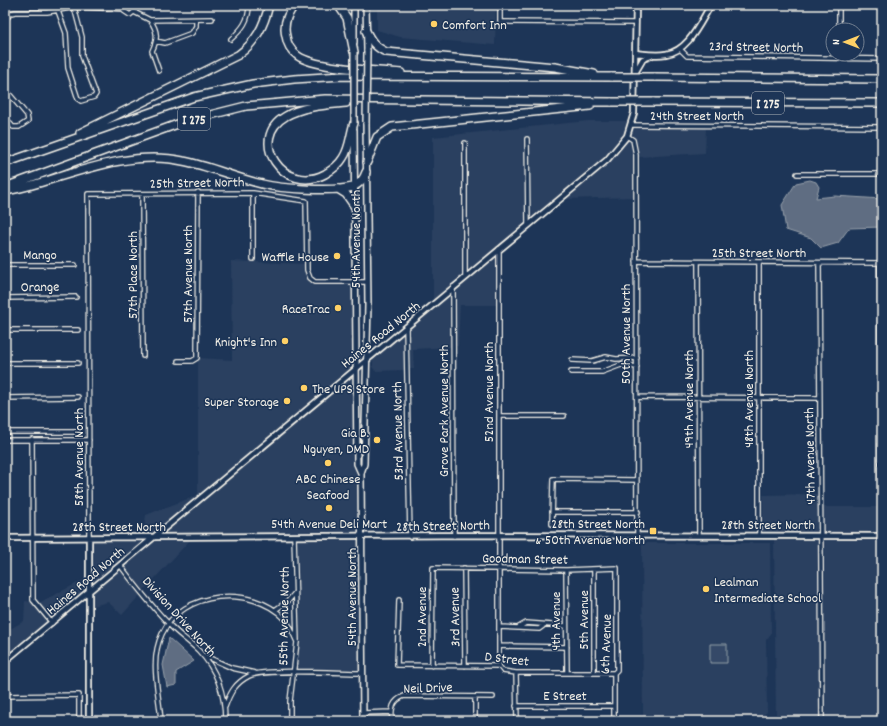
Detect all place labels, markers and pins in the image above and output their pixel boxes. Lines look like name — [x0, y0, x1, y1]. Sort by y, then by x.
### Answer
place label: Comfort Inn — [442, 16, 507, 36]
marker: Comfort Inn — [429, 19, 439, 29]
place label: Waffle House — [262, 248, 329, 268]
marker: Waffle House — [332, 251, 342, 261]
place label: RaceTrac — [282, 300, 330, 320]
marker: RaceTrac — [333, 303, 343, 313]
place label: Knight's Inn — [215, 333, 277, 353]
marker: Knight's Inn — [280, 336, 290, 346]
place label: The UPS Store — [312, 380, 385, 400]
marker: The UPS Store — [299, 383, 309, 393]
place label: Super Storage — [204, 393, 279, 413]
marker: Super Storage — [282, 396, 292, 406]
place label: Gia B. Nguyen, DMD — [303, 424, 369, 460]
marker: Gia B. Nguyen, DMD — [372, 435, 382, 445]
marker: ABC Chinese Seafood — [323, 458, 333, 468]
place label: ABC Chinese Seafood — [296, 470, 360, 506]
marker: 54th Avenue Deli Mart — [324, 503, 334, 513]
place label: 54th Avenue Deli Mart — [271, 515, 387, 535]
place label: 28th Street North & 50th Avenue North — [535, 515, 645, 551]
marker: 28th Street North & 50th Avenue North — [648, 526, 658, 536]
place label: Lealman Intermediate School — [714, 573, 822, 609]
marker: Lealman Intermediate School — [701, 584, 711, 594]

